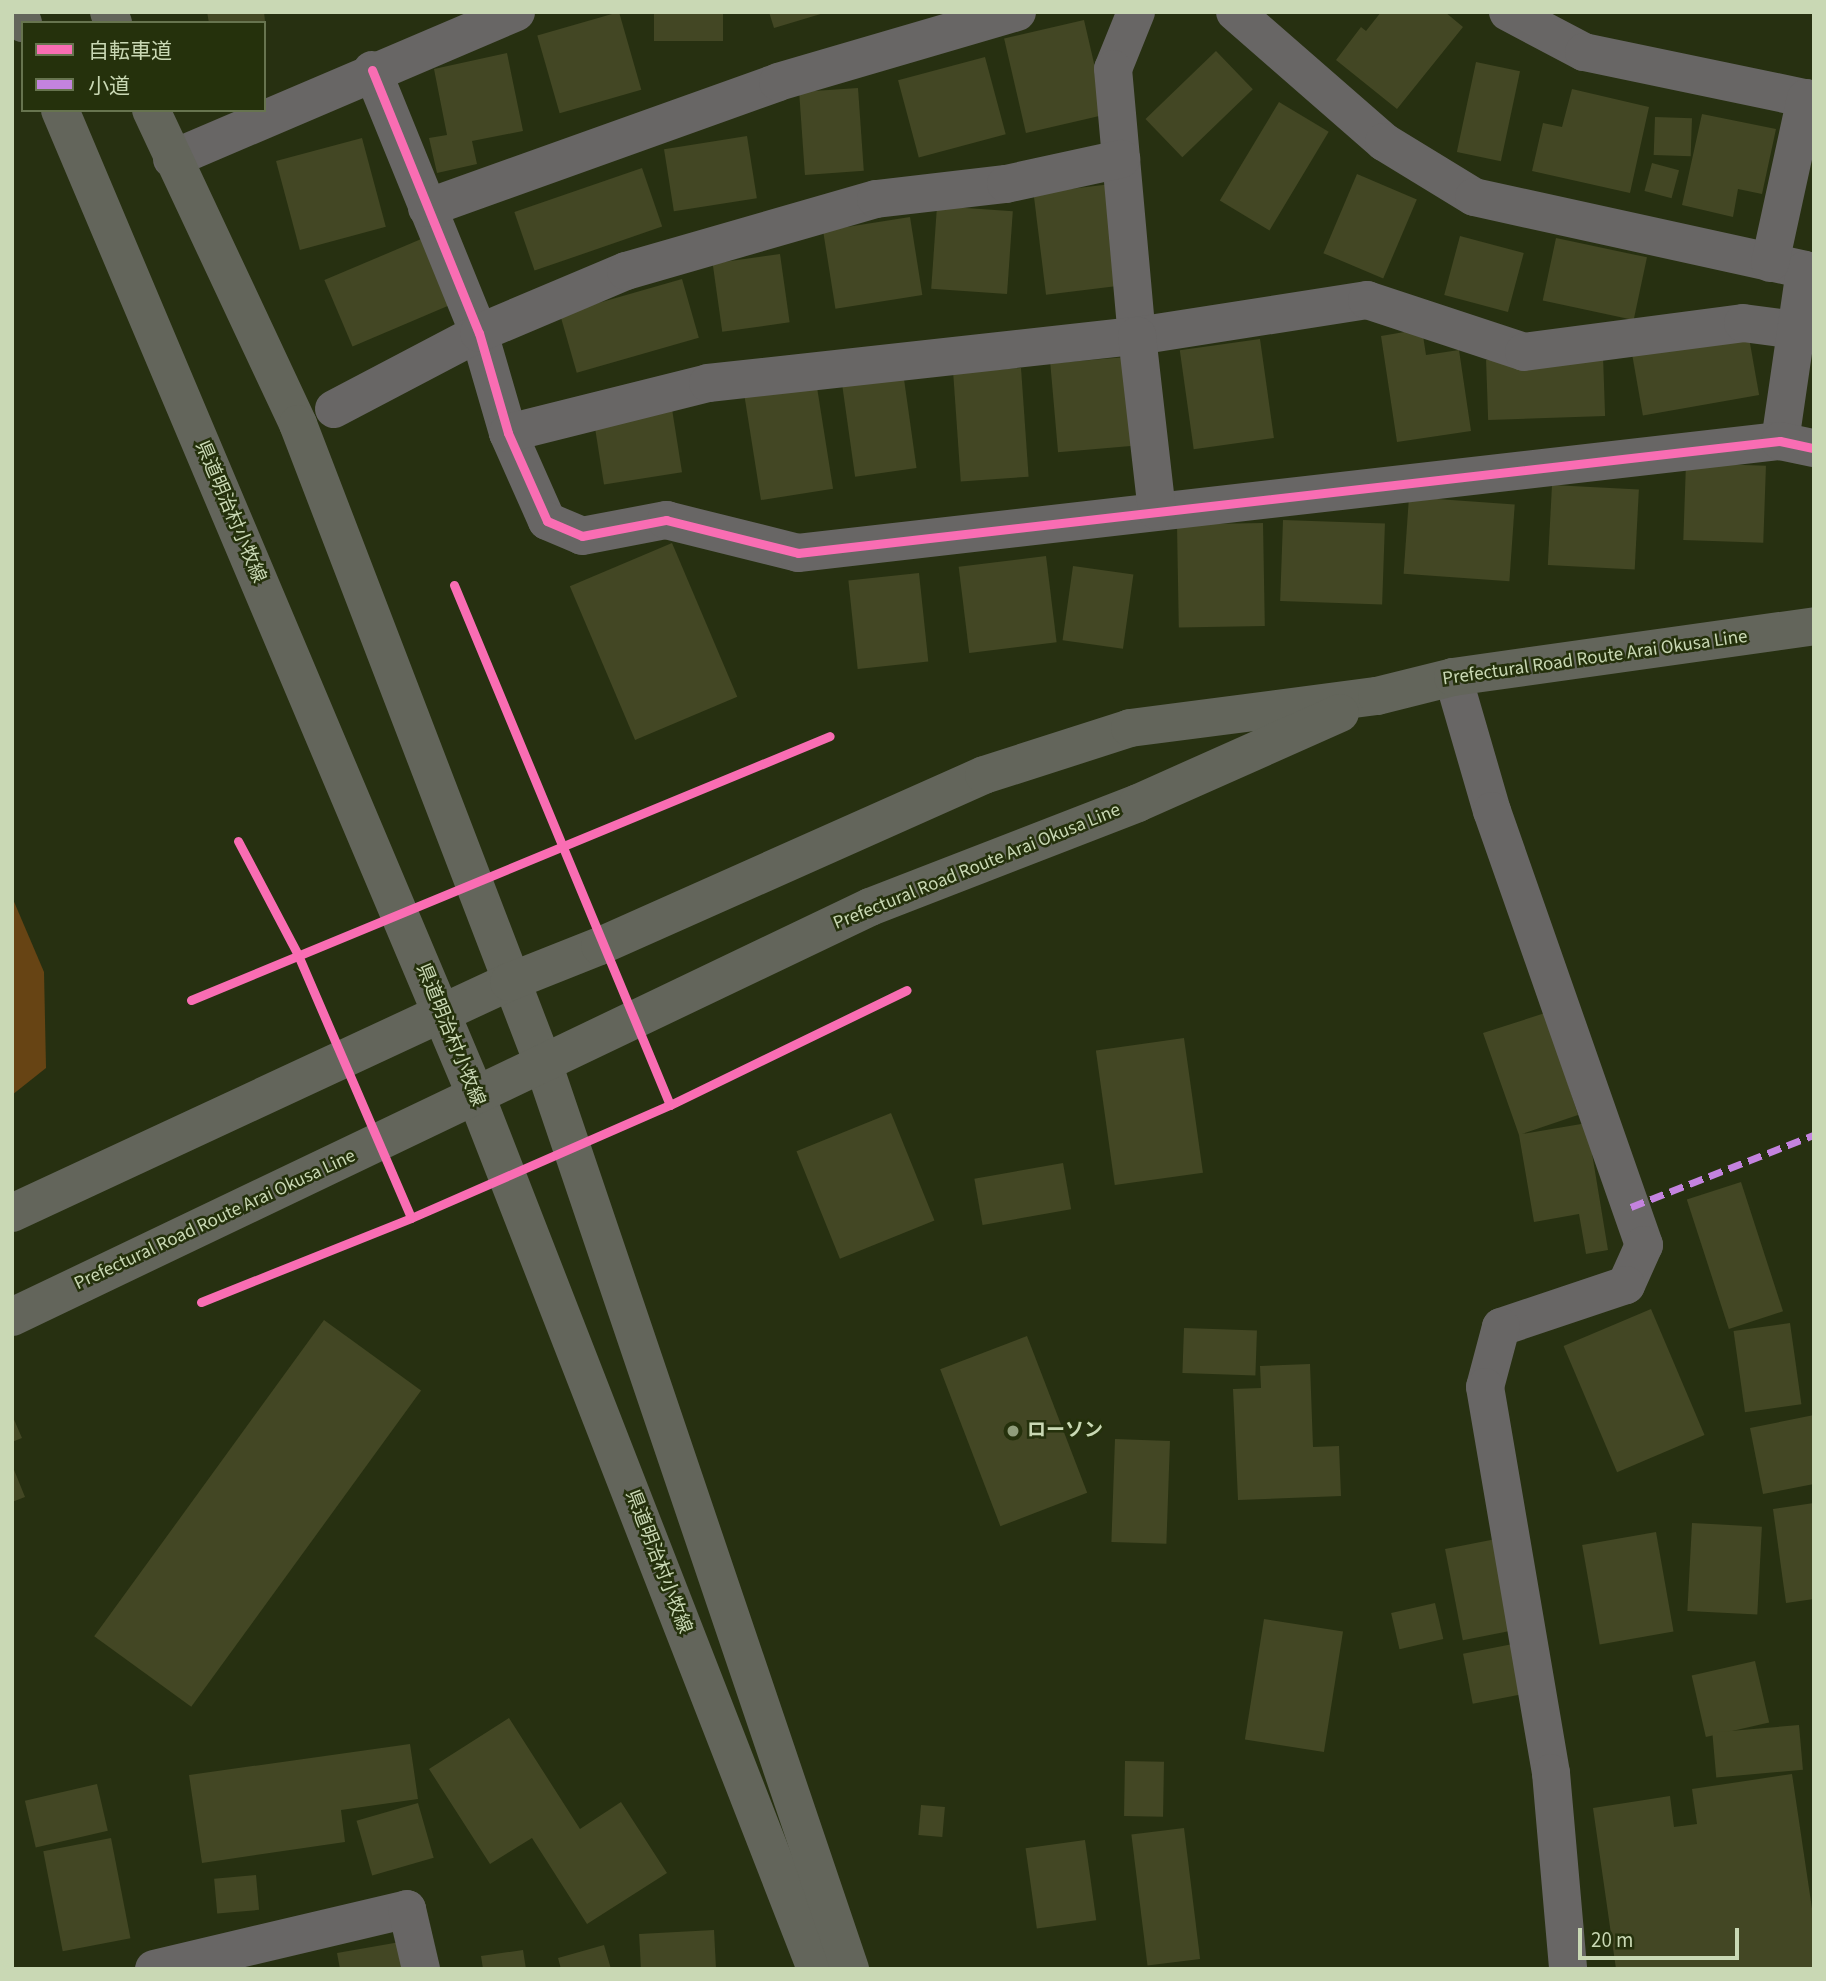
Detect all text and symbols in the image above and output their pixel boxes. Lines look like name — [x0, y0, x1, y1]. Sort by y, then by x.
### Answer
legend — [21, 21, 266, 112]
text: 自転車道 — [88, 36, 172, 66]
text: 小道 — [88, 71, 130, 101]
street label: 県道明治村小牧線 — [190, 438, 270, 586]
street label: Prefectural Road Route Arai Okusa Line — [1441, 625, 1749, 691]
street label: Prefectural Road Route Arai Okusa Line — [830, 799, 1124, 935]
street label: 県道明治村小牧線 — [411, 960, 489, 1110]
street label: Prefectural Road Route Arai Okusa Line — [71, 1145, 359, 1295]
place label: ローソン — [1027, 1420, 1103, 1442]
marker: ローソン — [1005, 1423, 1021, 1439]
street label: 県道明治村小牧線 — [620, 1487, 696, 1637]
scale bar — [1581, 1914, 1742, 1958]
text: 20 m — [1591, 1925, 1633, 1955]

